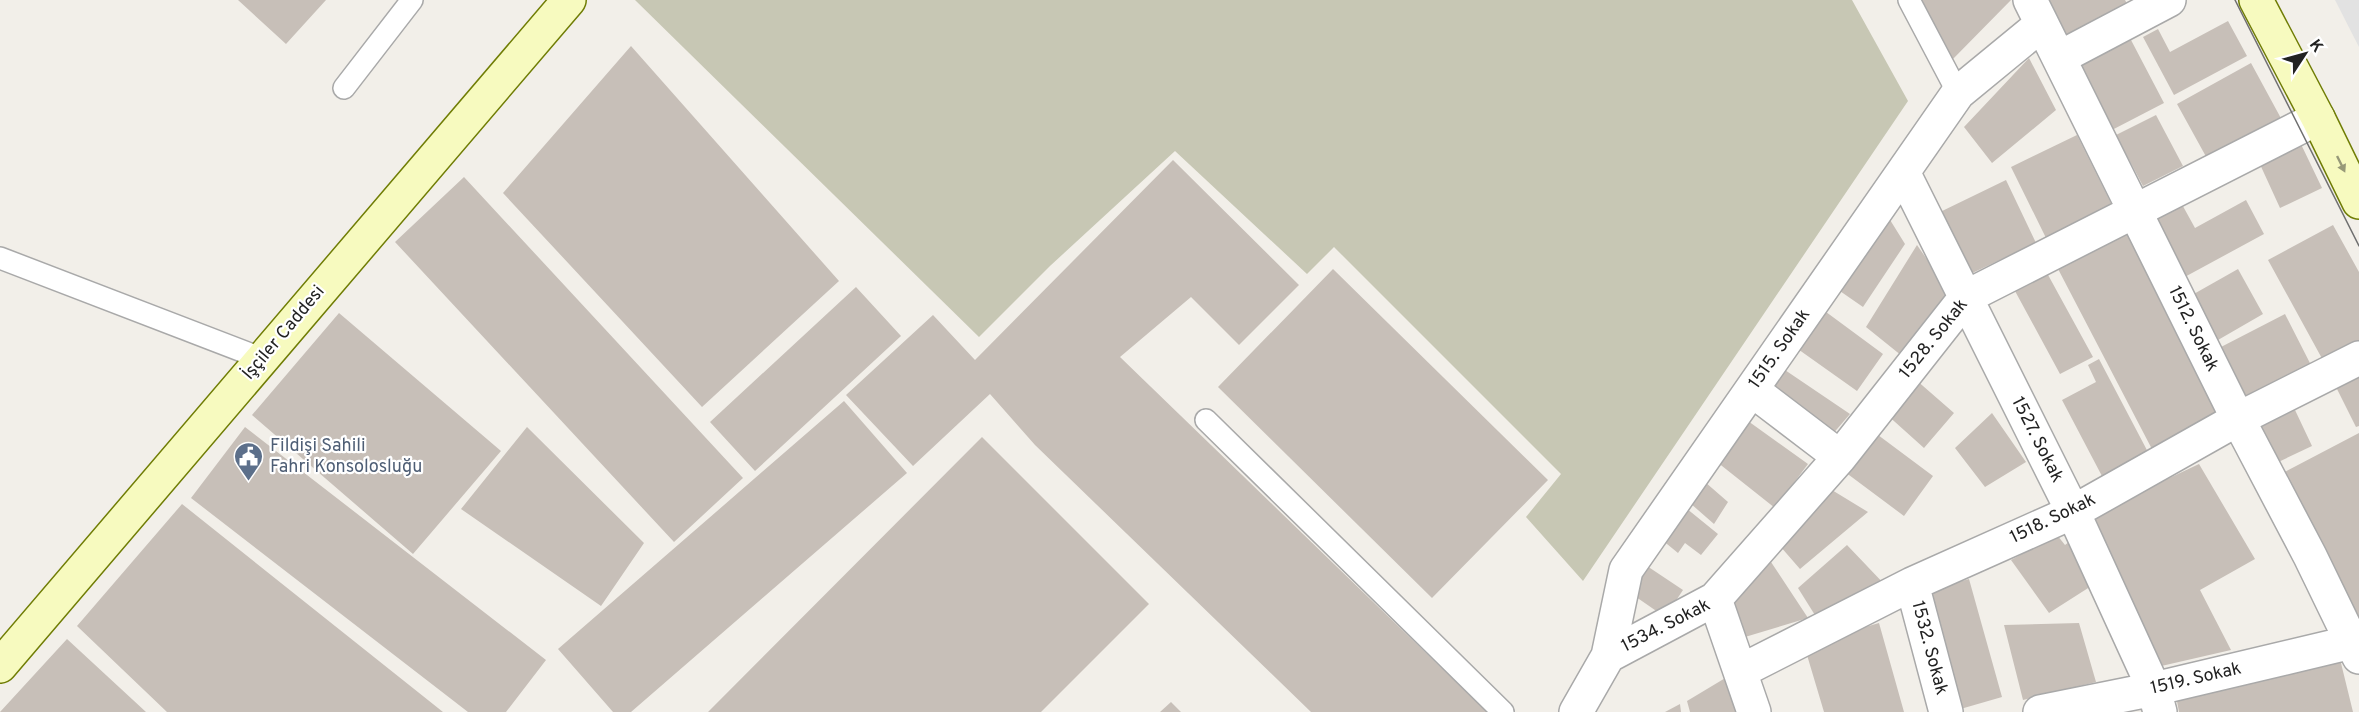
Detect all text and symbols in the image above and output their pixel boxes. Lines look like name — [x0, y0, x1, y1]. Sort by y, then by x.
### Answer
north arrow — [2275, 24, 2335, 84]
text: K — [2304, 36, 2327, 57]
one-way arrow — [2335, 155, 2345, 173]
street label: İşçiler Caddesi — [236, 280, 330, 385]
street label: 1512. Sokak — [2162, 282, 2224, 376]
street label: 1528. Sokak — [1895, 294, 1973, 384]
street label: 1515. Sokak — [1744, 304, 1816, 394]
street label: 1527. Sokak — [2006, 393, 2068, 487]
place label: Fildişi Sahili Fahri Konsolosluğu — [270, 435, 422, 479]
public building icon: Fildişi Sahili Fahri Konsolosluğu — [233, 440, 265, 482]
street label: 1518. Sokak — [2006, 488, 2100, 550]
street label: 1534. Sokak — [1618, 594, 1714, 658]
street label: 1532. Sokak — [1905, 599, 1953, 697]
street label: 1519. Sokak — [2148, 657, 2244, 701]

